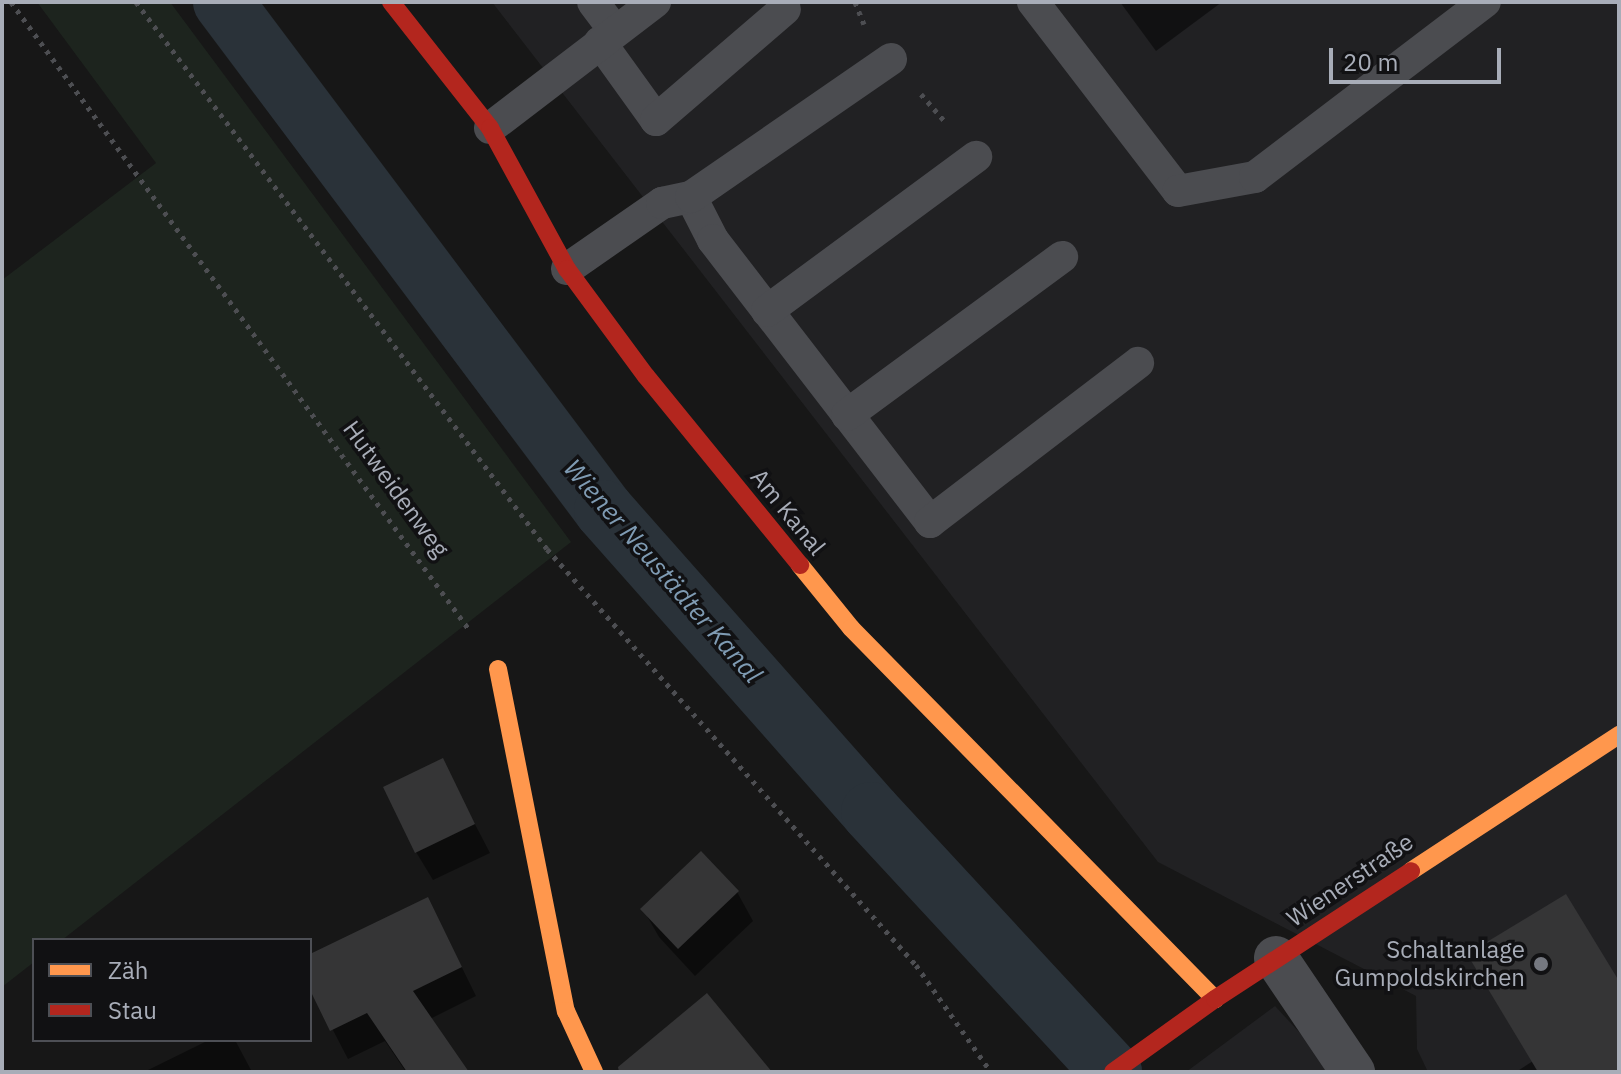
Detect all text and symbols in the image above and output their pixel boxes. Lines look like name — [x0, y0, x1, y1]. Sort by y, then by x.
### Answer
scale bar — [1333, 32, 1505, 82]
text: 20 m — [1343, 46, 1398, 78]
street label: Hutweidenweg — [337, 415, 455, 563]
water label: Wiener Neustädter Kanal — [557, 453, 769, 689]
street label: Am Kanal — [745, 463, 831, 561]
street label: Wienerstraße — [1281, 827, 1419, 933]
place label: Schaltanlage Gumpoldskirchen — [1334, 936, 1525, 992]
legend — [32, 938, 312, 1042]
text: Zäh — [108, 954, 148, 986]
marker: Schaltanlage Gumpoldskirchen — [1532, 955, 1550, 973]
text: Stau — [108, 994, 157, 1026]

